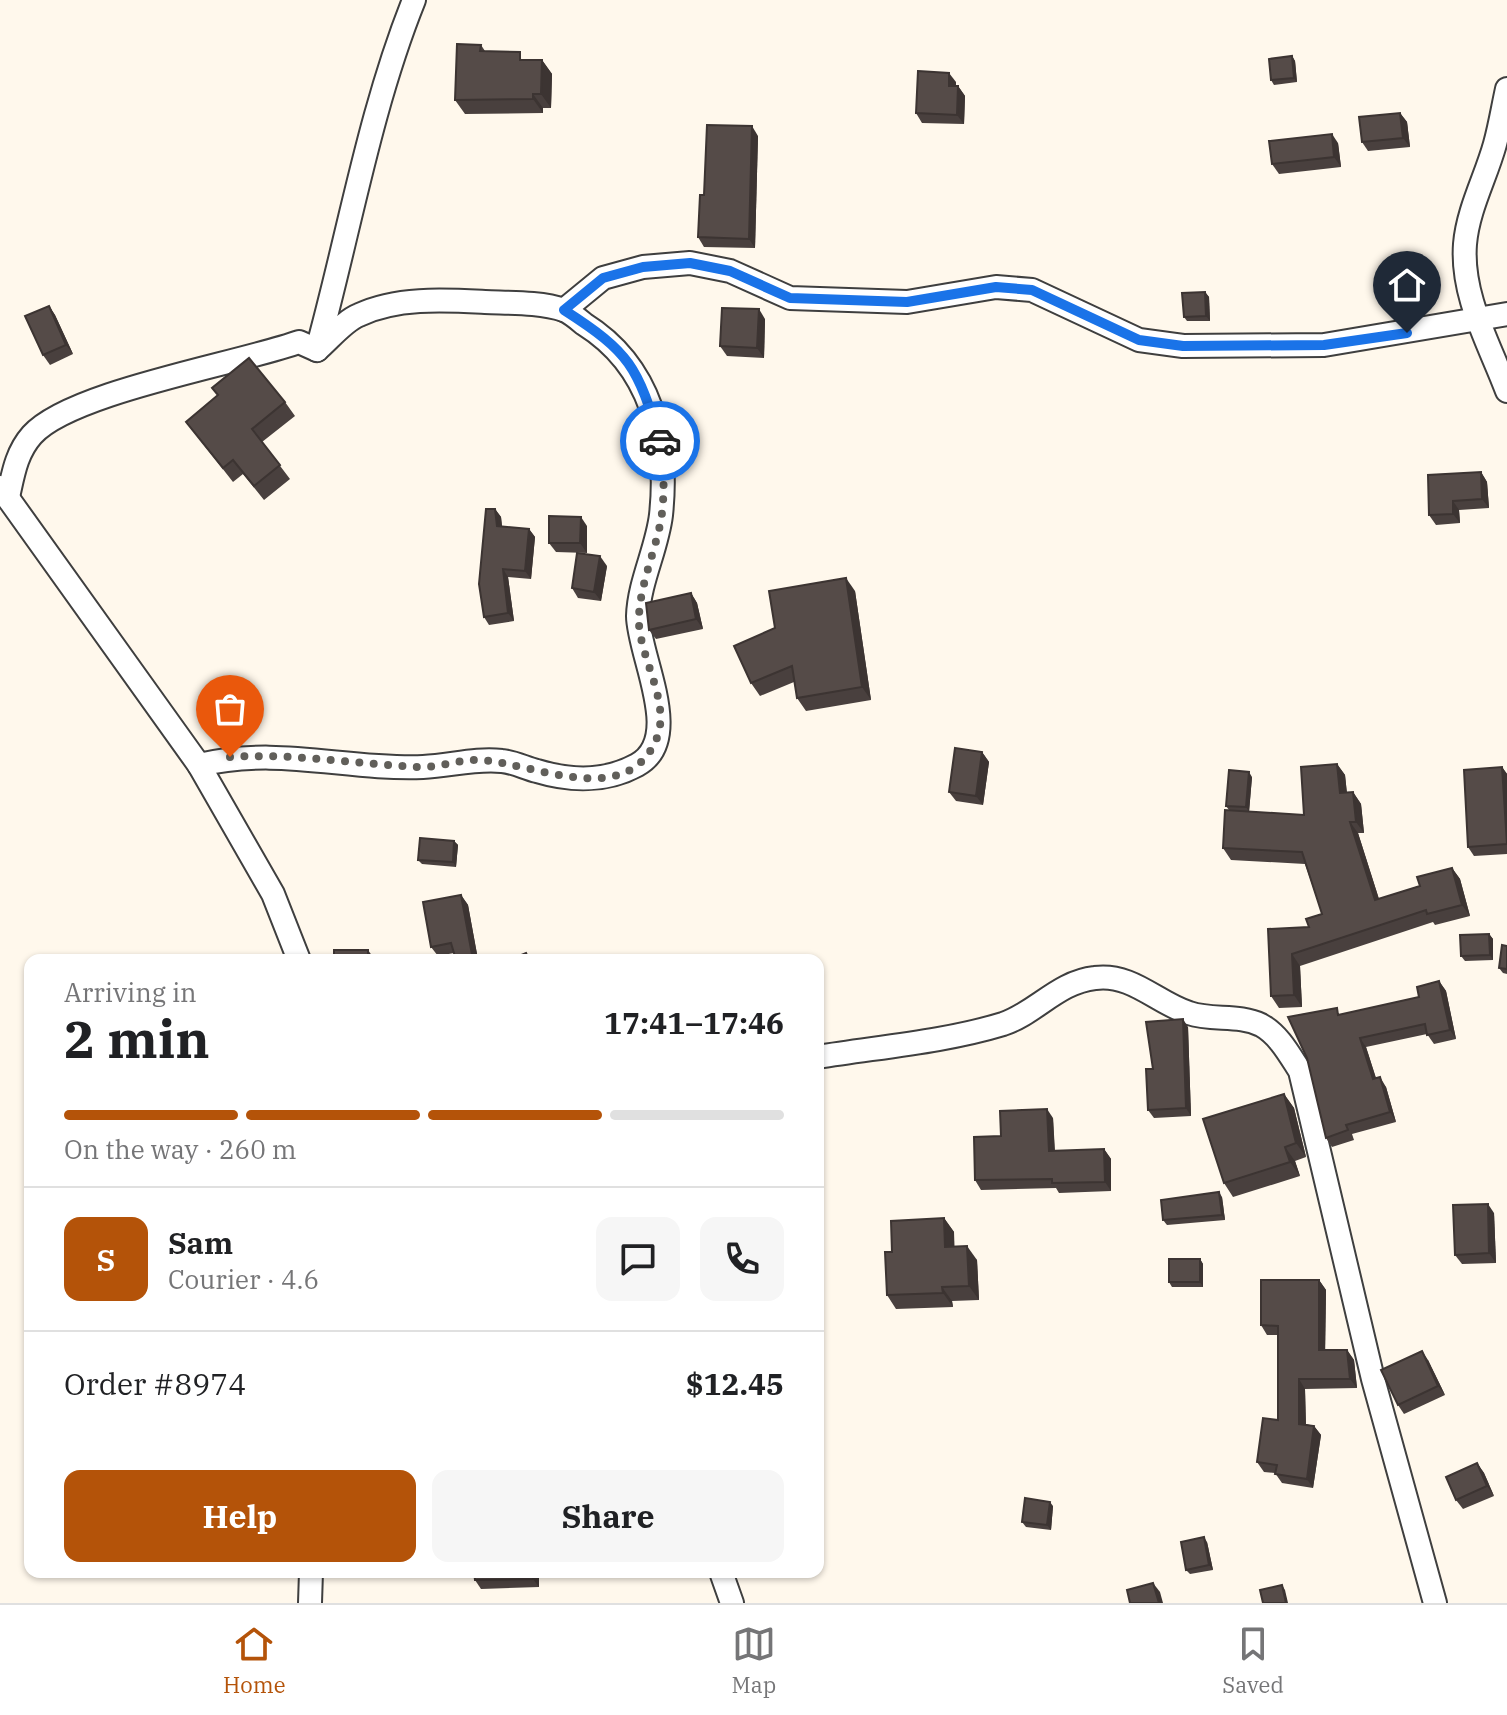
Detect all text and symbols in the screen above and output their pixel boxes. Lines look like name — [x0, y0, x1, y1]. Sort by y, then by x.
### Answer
pin — [1373, 251, 1441, 333]
icon: home — [1385, 263, 1429, 307]
courier — [620, 401, 700, 481]
icon: car — [638, 419, 682, 463]
pin — [196, 675, 264, 757]
icon: bag — [208, 687, 252, 731]
text: Arriving in — [64, 975, 197, 1009]
text: 17:41–17:46 — [604, 1003, 784, 1042]
text: 2 min — [64, 1005, 210, 1072]
text: On the way · 260 m — [64, 1132, 297, 1166]
button: chat — [596, 1217, 680, 1301]
button: phone — [700, 1217, 784, 1301]
text: Sam — [168, 1223, 233, 1262]
text: S — [97, 1240, 115, 1279]
text: Courier · 4.6 — [168, 1262, 319, 1296]
text: Order #8974 — [64, 1364, 246, 1403]
text: $12.45 — [686, 1364, 784, 1403]
button: Help — [64, 1470, 416, 1562]
button: Share — [432, 1470, 784, 1562]
tab: Home — [223, 1622, 286, 1699]
tab: Map — [732, 1622, 776, 1699]
tab: Saved — [1222, 1622, 1284, 1699]

